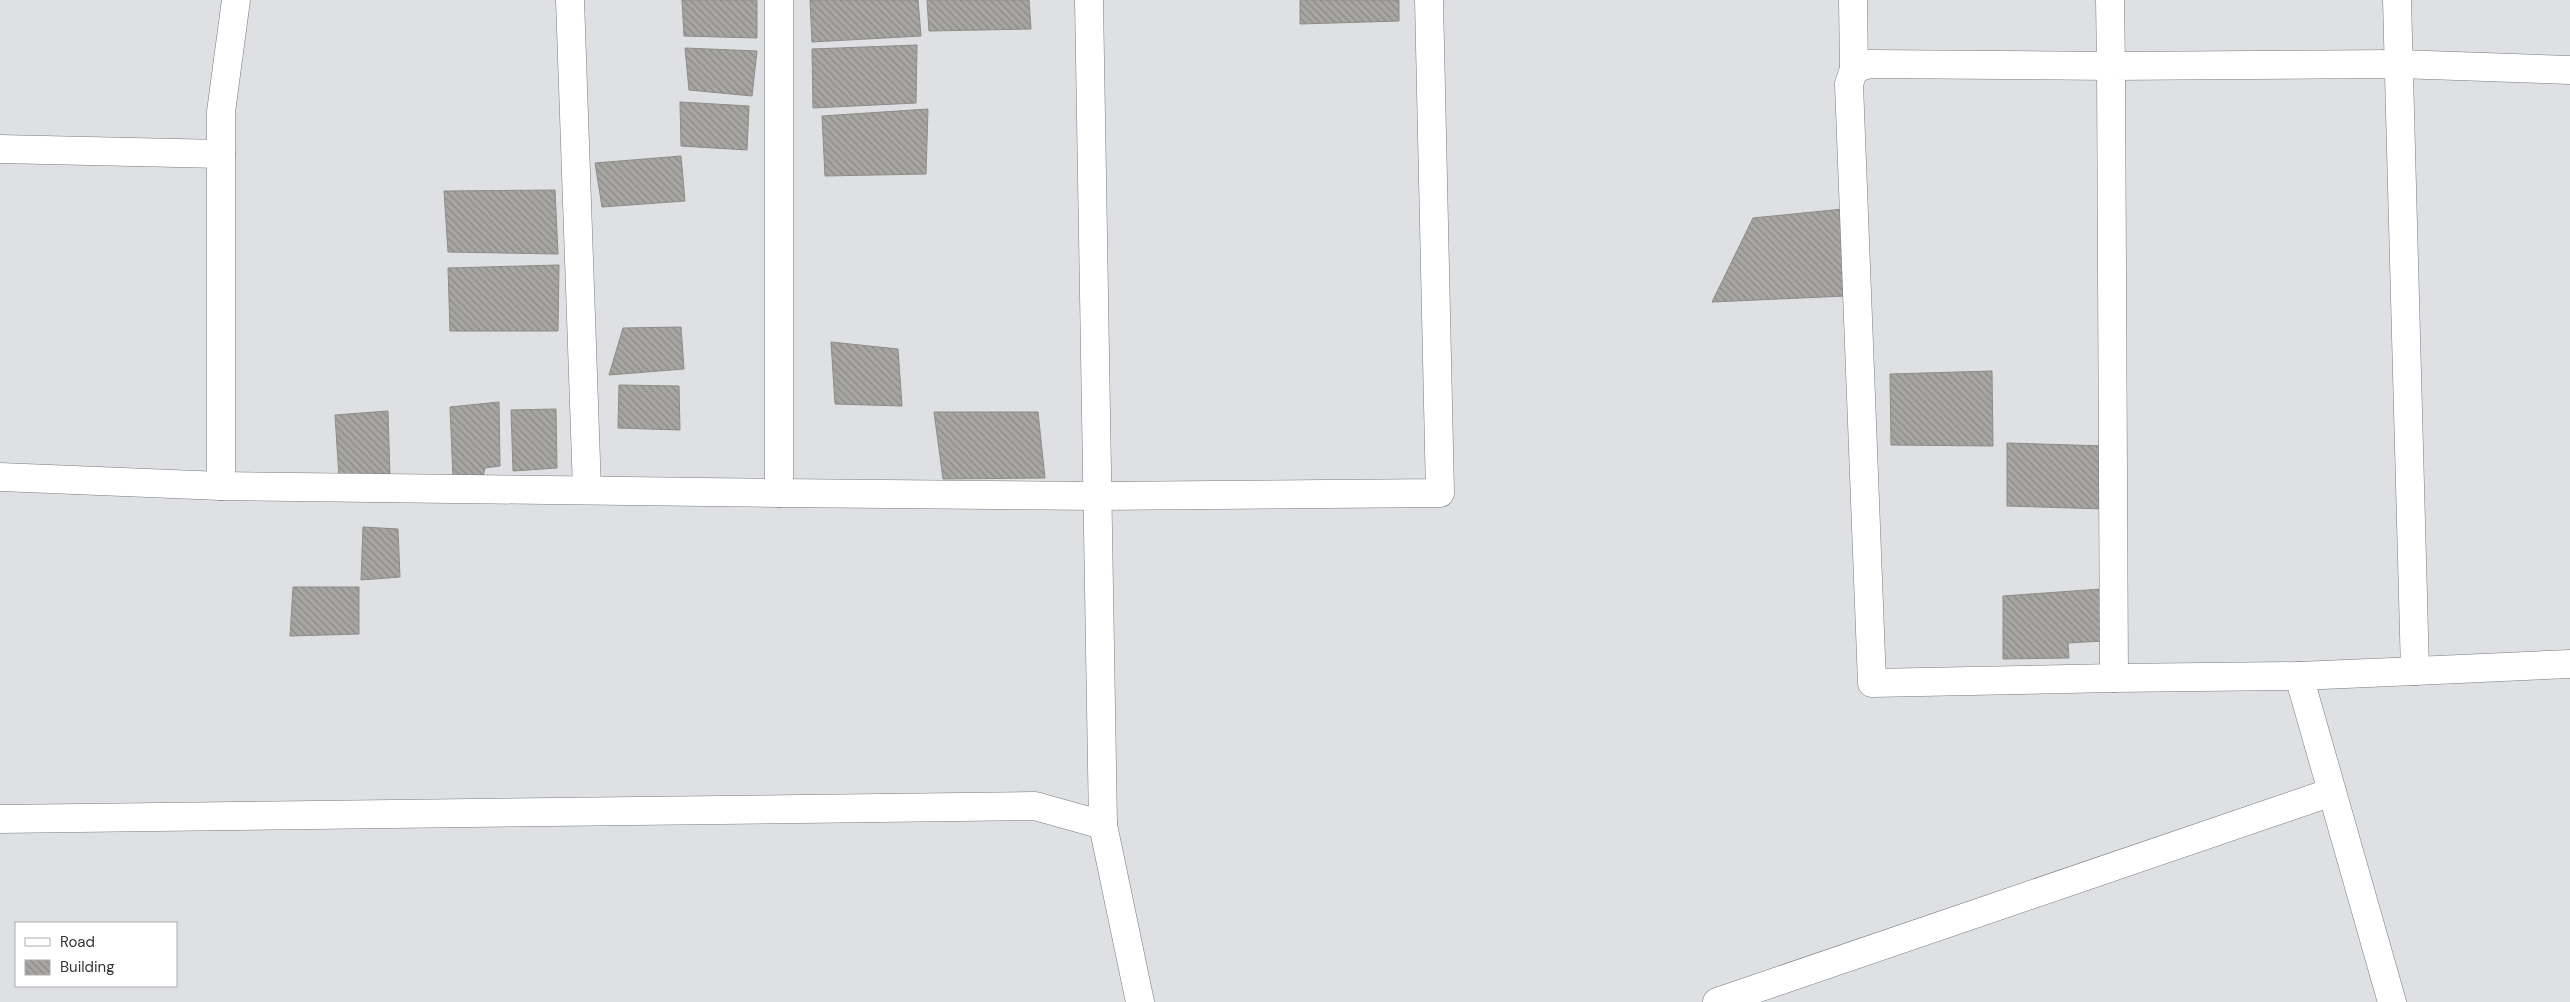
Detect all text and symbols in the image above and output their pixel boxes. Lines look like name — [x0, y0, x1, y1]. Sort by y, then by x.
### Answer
legend — [15, 922, 178, 987]
text: Road — [60, 932, 95, 952]
text: Building — [60, 957, 115, 977]

